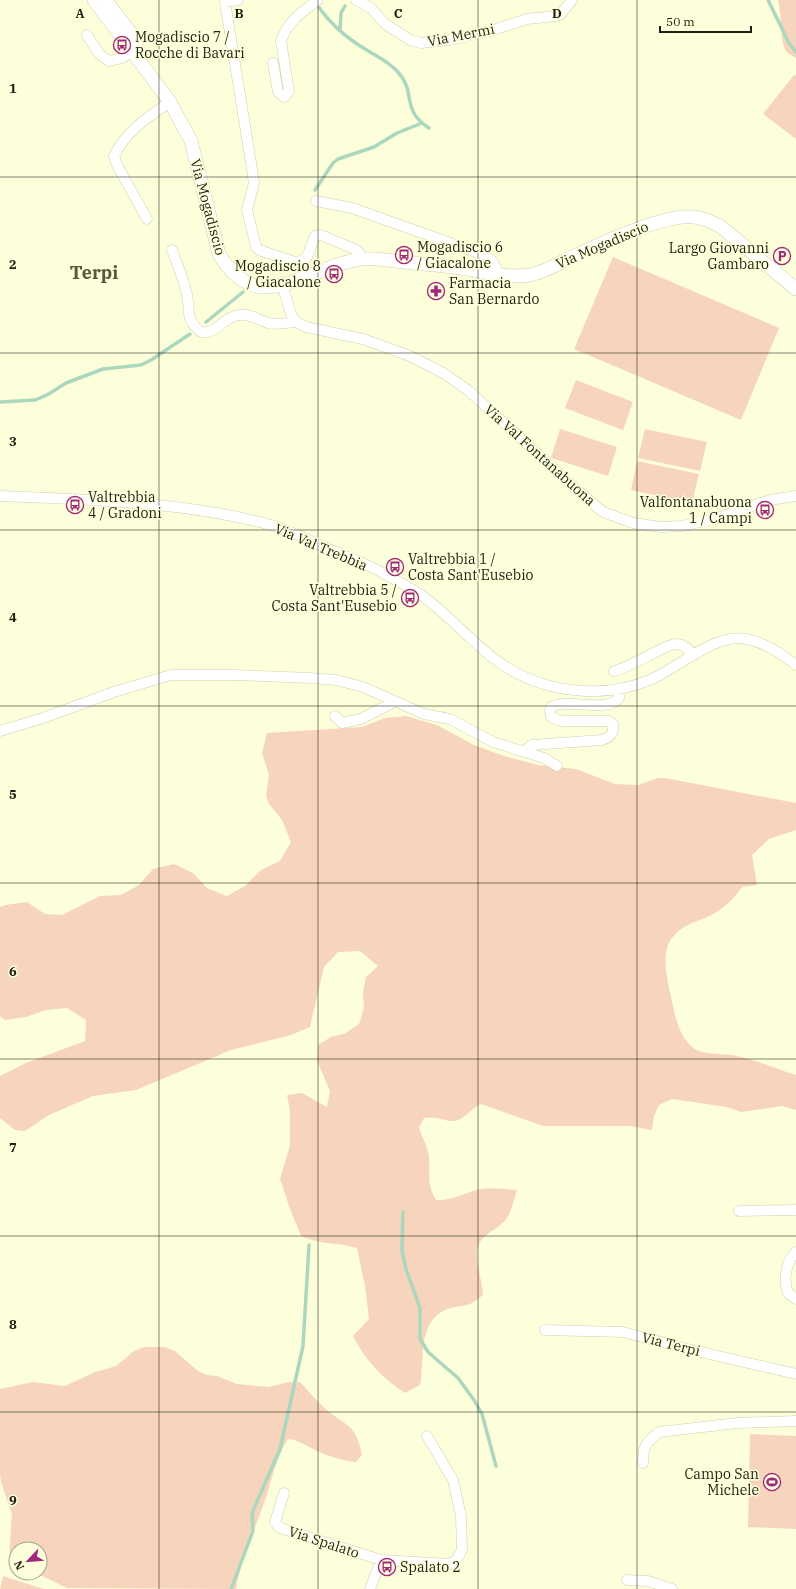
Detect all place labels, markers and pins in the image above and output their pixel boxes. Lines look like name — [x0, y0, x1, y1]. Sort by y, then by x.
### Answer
place label: Mogadiscio 7 / Rocche di Bavari — [135, 28, 245, 62]
bus stop icon: Mogadiscio 7 / Rocche di Bavari — [112, 35, 132, 55]
place label: Mogadiscio 6 / Giacalone — [417, 238, 503, 272]
place label: Largo Giovanni Gambaro — [669, 239, 769, 273]
bus stop icon: Mogadiscio 6 / Giacalone — [394, 245, 414, 265]
parking icon: Largo Giovanni Gambaro — [772, 246, 792, 266]
place label: Mogadiscio 8 / Giacalone — [235, 257, 321, 291]
bus stop icon: Mogadiscio 8 / Giacalone — [324, 264, 344, 284]
place label: Farmacia San Bernardo — [449, 274, 539, 308]
pharmacy icon: Farmacia San Bernardo — [426, 281, 446, 301]
place label: Valtrebbia 4 / Gradoni — [88, 488, 162, 522]
place label: Valfontanabuona 1 / Campi — [640, 493, 752, 527]
bus stop icon: Valtrebbia 4 / Gradoni — [65, 495, 85, 515]
bus stop icon: Valfontanabuona 1 / Campi — [755, 500, 775, 520]
place label: Valtrebbia 1 / Costa Sant'Eusebio — [408, 550, 534, 584]
bus stop icon: Valtrebbia 1 / Costa Sant'Eusebio — [385, 557, 405, 577]
place label: Valtrebbia 5 / Costa Sant'Eusebio — [272, 581, 397, 615]
bus stop icon: Valtrebbia 5 / Costa Sant'Eusebio — [400, 588, 420, 608]
place label: Campo San Michele — [684, 1465, 759, 1499]
sports icon: Campo San Michele — [762, 1472, 782, 1492]
bus stop icon: Spalato 2 — [377, 1557, 397, 1577]
place label: Spalato 2 — [400, 1558, 461, 1576]

